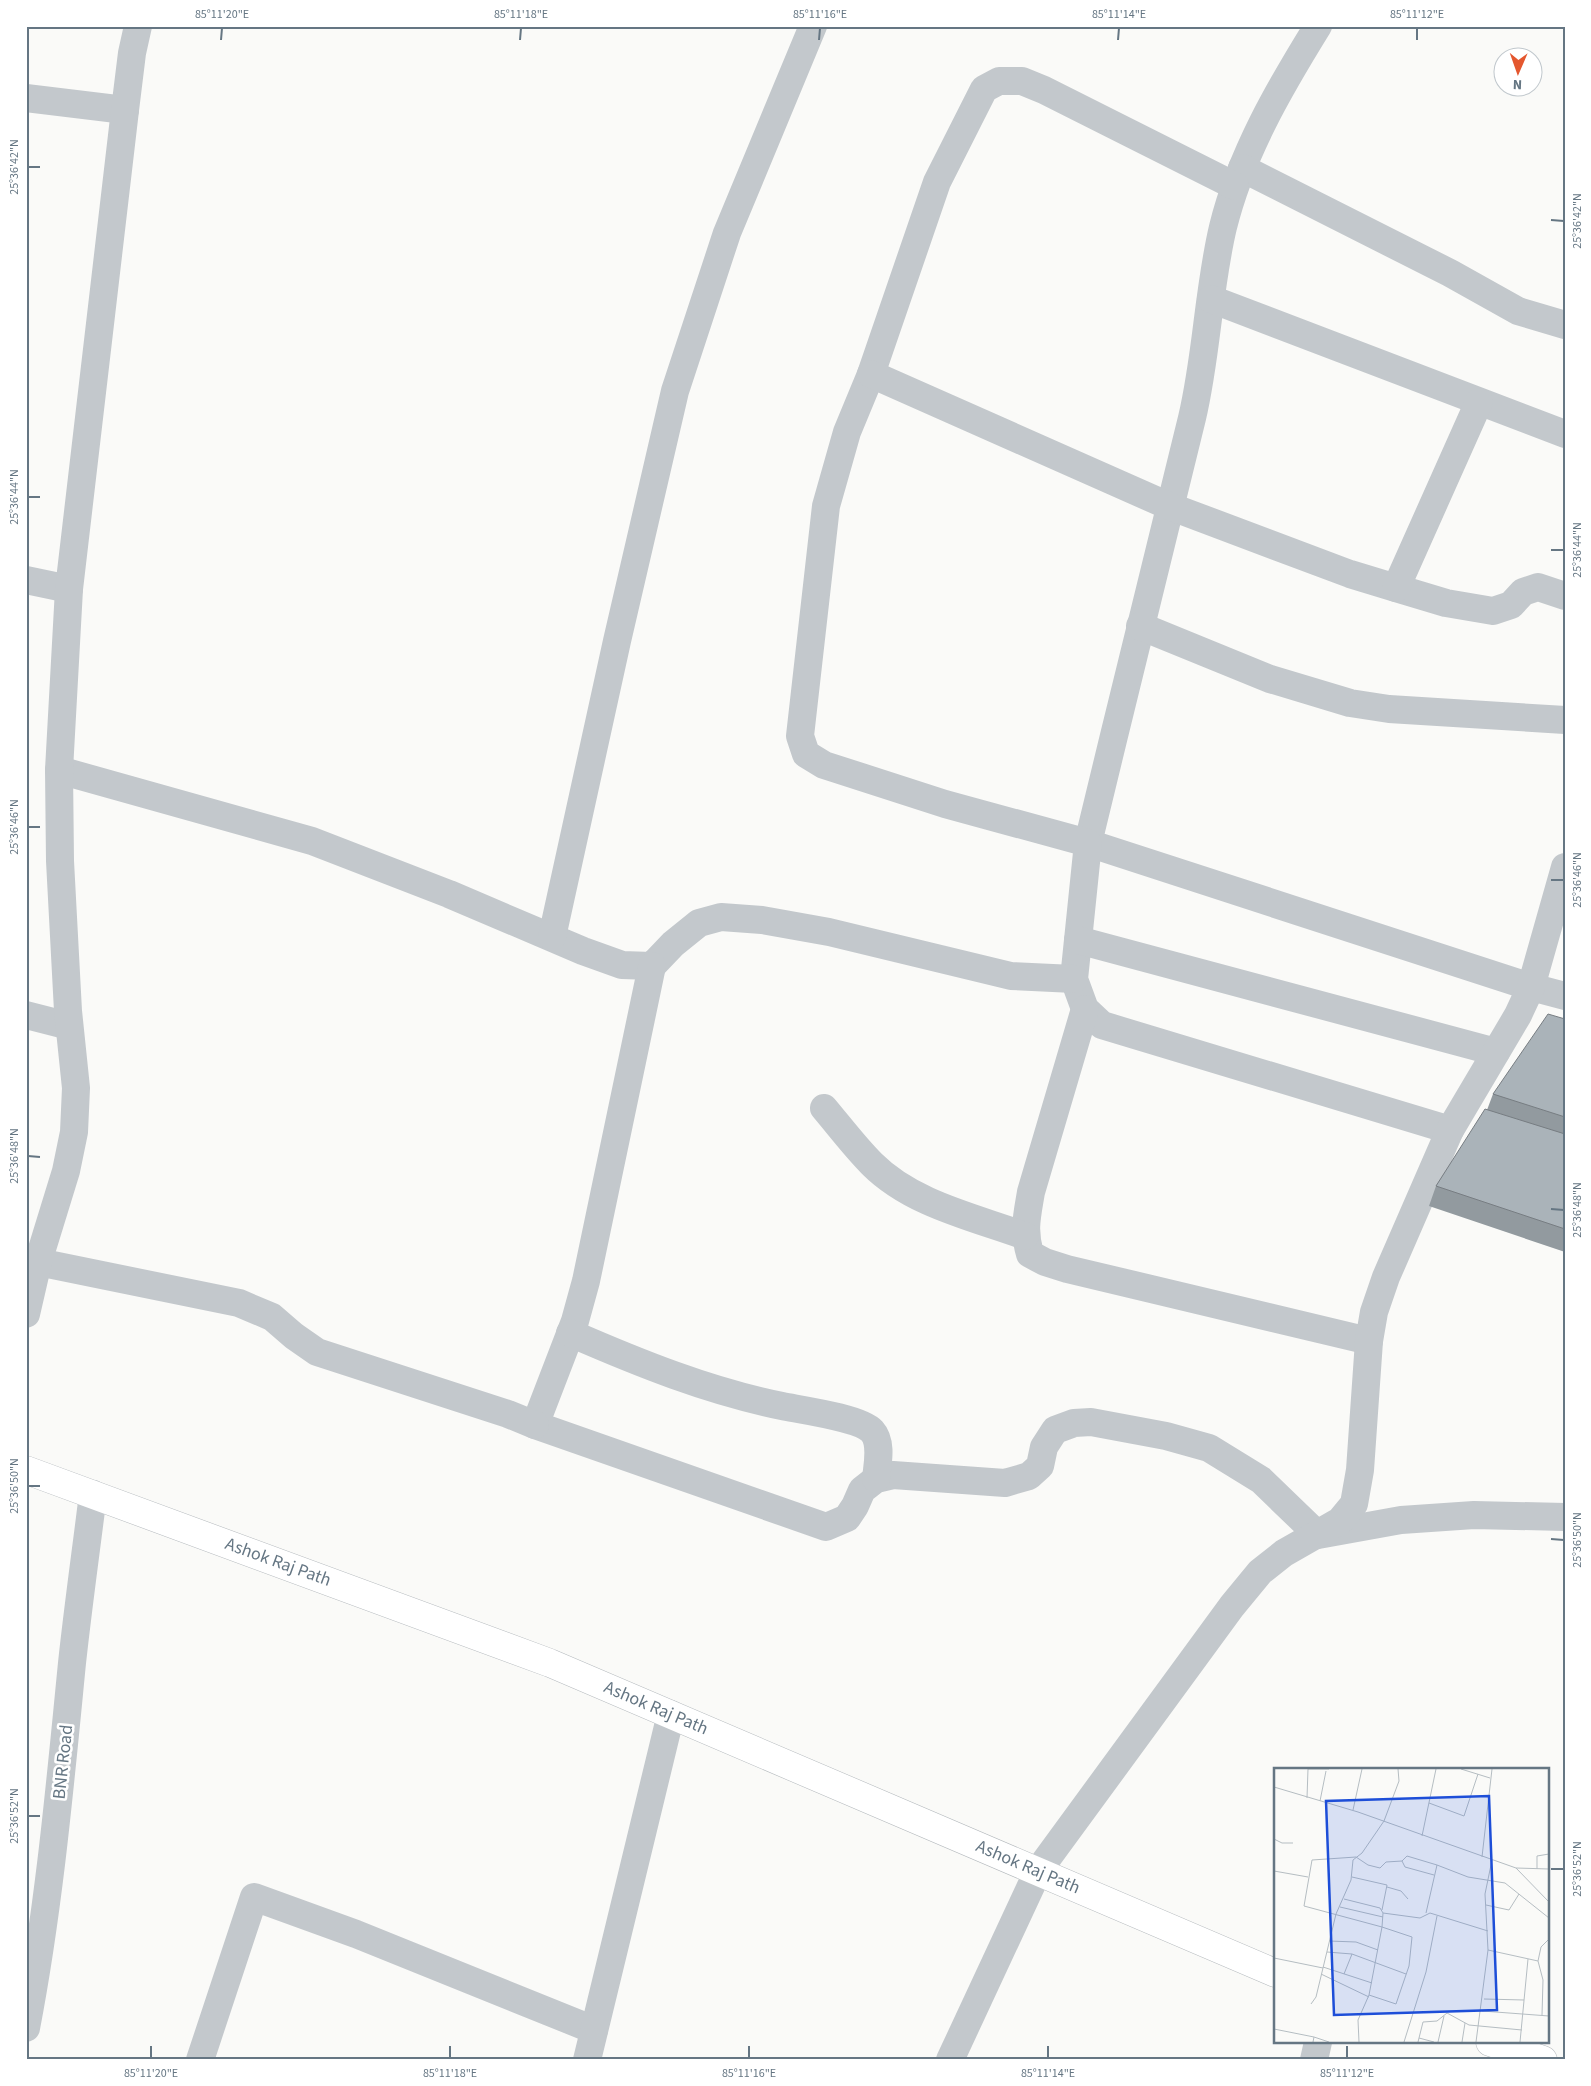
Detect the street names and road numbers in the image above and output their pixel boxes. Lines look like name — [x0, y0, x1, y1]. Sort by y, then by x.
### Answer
street label: Ashok Raj Path — [221, 1531, 335, 1593]
street label: Ashok Raj Path — [600, 1675, 712, 1741]
street label: BNR Road — [47, 1724, 79, 1800]
street label: Ashok Raj Path — [972, 1834, 1084, 1900]

